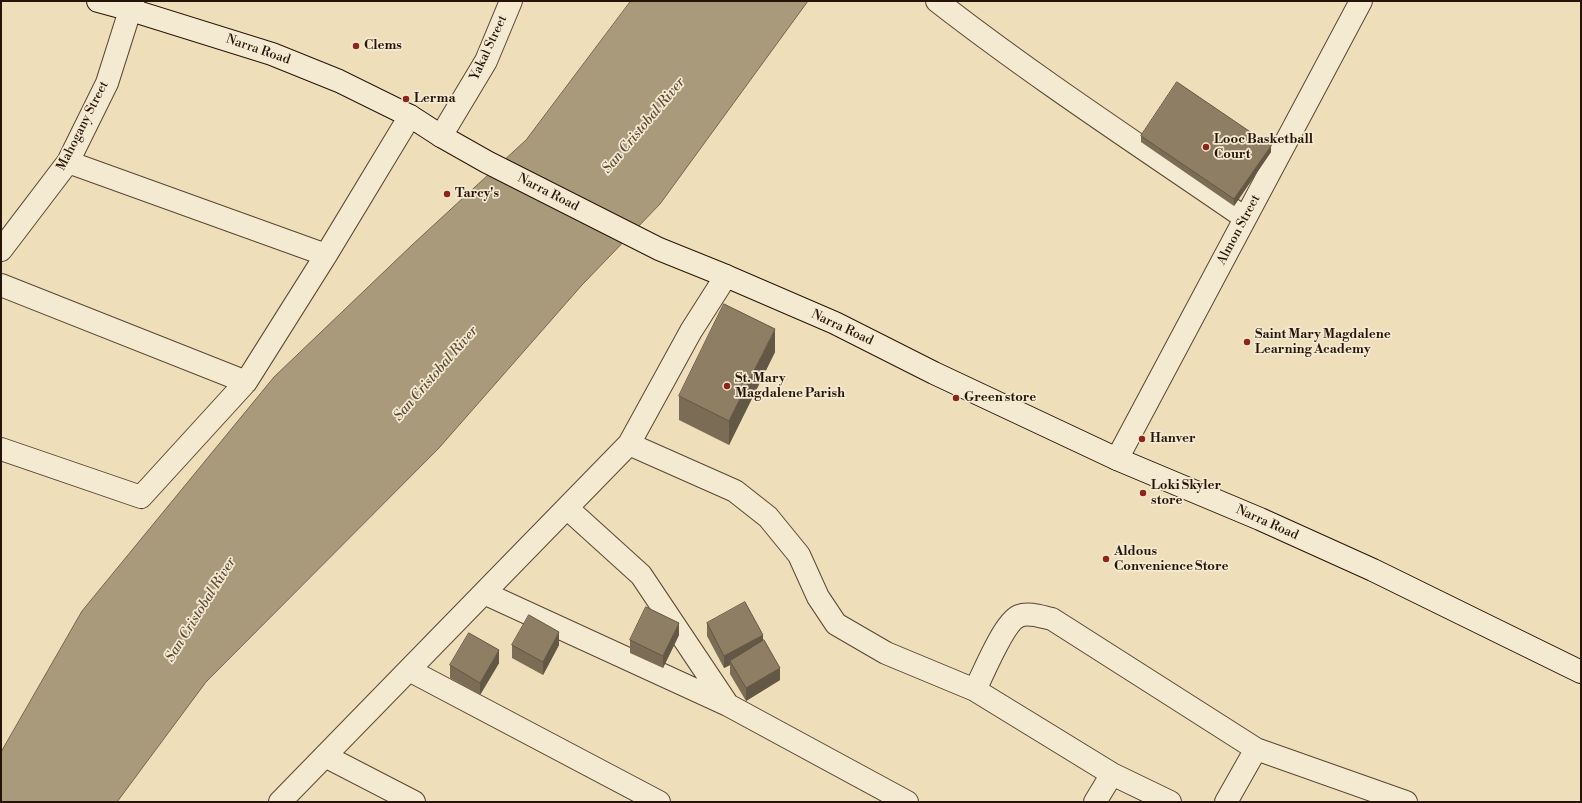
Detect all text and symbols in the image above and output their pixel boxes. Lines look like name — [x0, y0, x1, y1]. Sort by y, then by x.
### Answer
street label: Yakal Street — [467, 13, 511, 83]
street label: Narra Road — [224, 32, 292, 68]
place label: Clems — [364, 38, 402, 54]
marker: Clems — [351, 41, 361, 51]
water label: San Cristobal River — [599, 75, 689, 177]
street label: Mahogany Street — [54, 79, 112, 173]
place label: Lerma — [414, 91, 455, 107]
marker: Lerma — [401, 94, 411, 104]
place label: Looc Basketball Court — [1214, 132, 1313, 163]
marker: Looc Basketball Court — [1201, 142, 1211, 152]
street label: Narra Road — [515, 171, 581, 215]
place label: Tarcy's — [455, 186, 499, 202]
marker: Tarcy's — [442, 189, 452, 199]
street label: Almon Street — [1214, 192, 1264, 268]
street label: Narra Road — [808, 307, 876, 349]
water label: San Cristobal River — [390, 323, 482, 425]
place label: Saint Mary Magdalene Learning Academy — [1255, 327, 1391, 358]
marker: Saint Mary Magdalene Learning Academy — [1242, 337, 1252, 347]
place label: St. Mary Magdalene Parish — [735, 371, 845, 402]
marker: St. Mary Magdalene Parish — [722, 381, 732, 391]
place label: Green store — [964, 390, 1036, 406]
marker: Green store — [951, 393, 961, 403]
place label: Hanver — [1150, 431, 1196, 447]
marker: Hanver — [1137, 434, 1147, 444]
place label: Loki Skyler store — [1151, 478, 1221, 509]
marker: Loki Skyler store — [1138, 488, 1148, 498]
street label: Narra Road — [1233, 502, 1301, 544]
place label: Aldous Convenience Store — [1114, 544, 1228, 575]
marker: Aldous Convenience Store — [1101, 554, 1111, 564]
water label: San Cristobal River — [162, 555, 240, 665]

